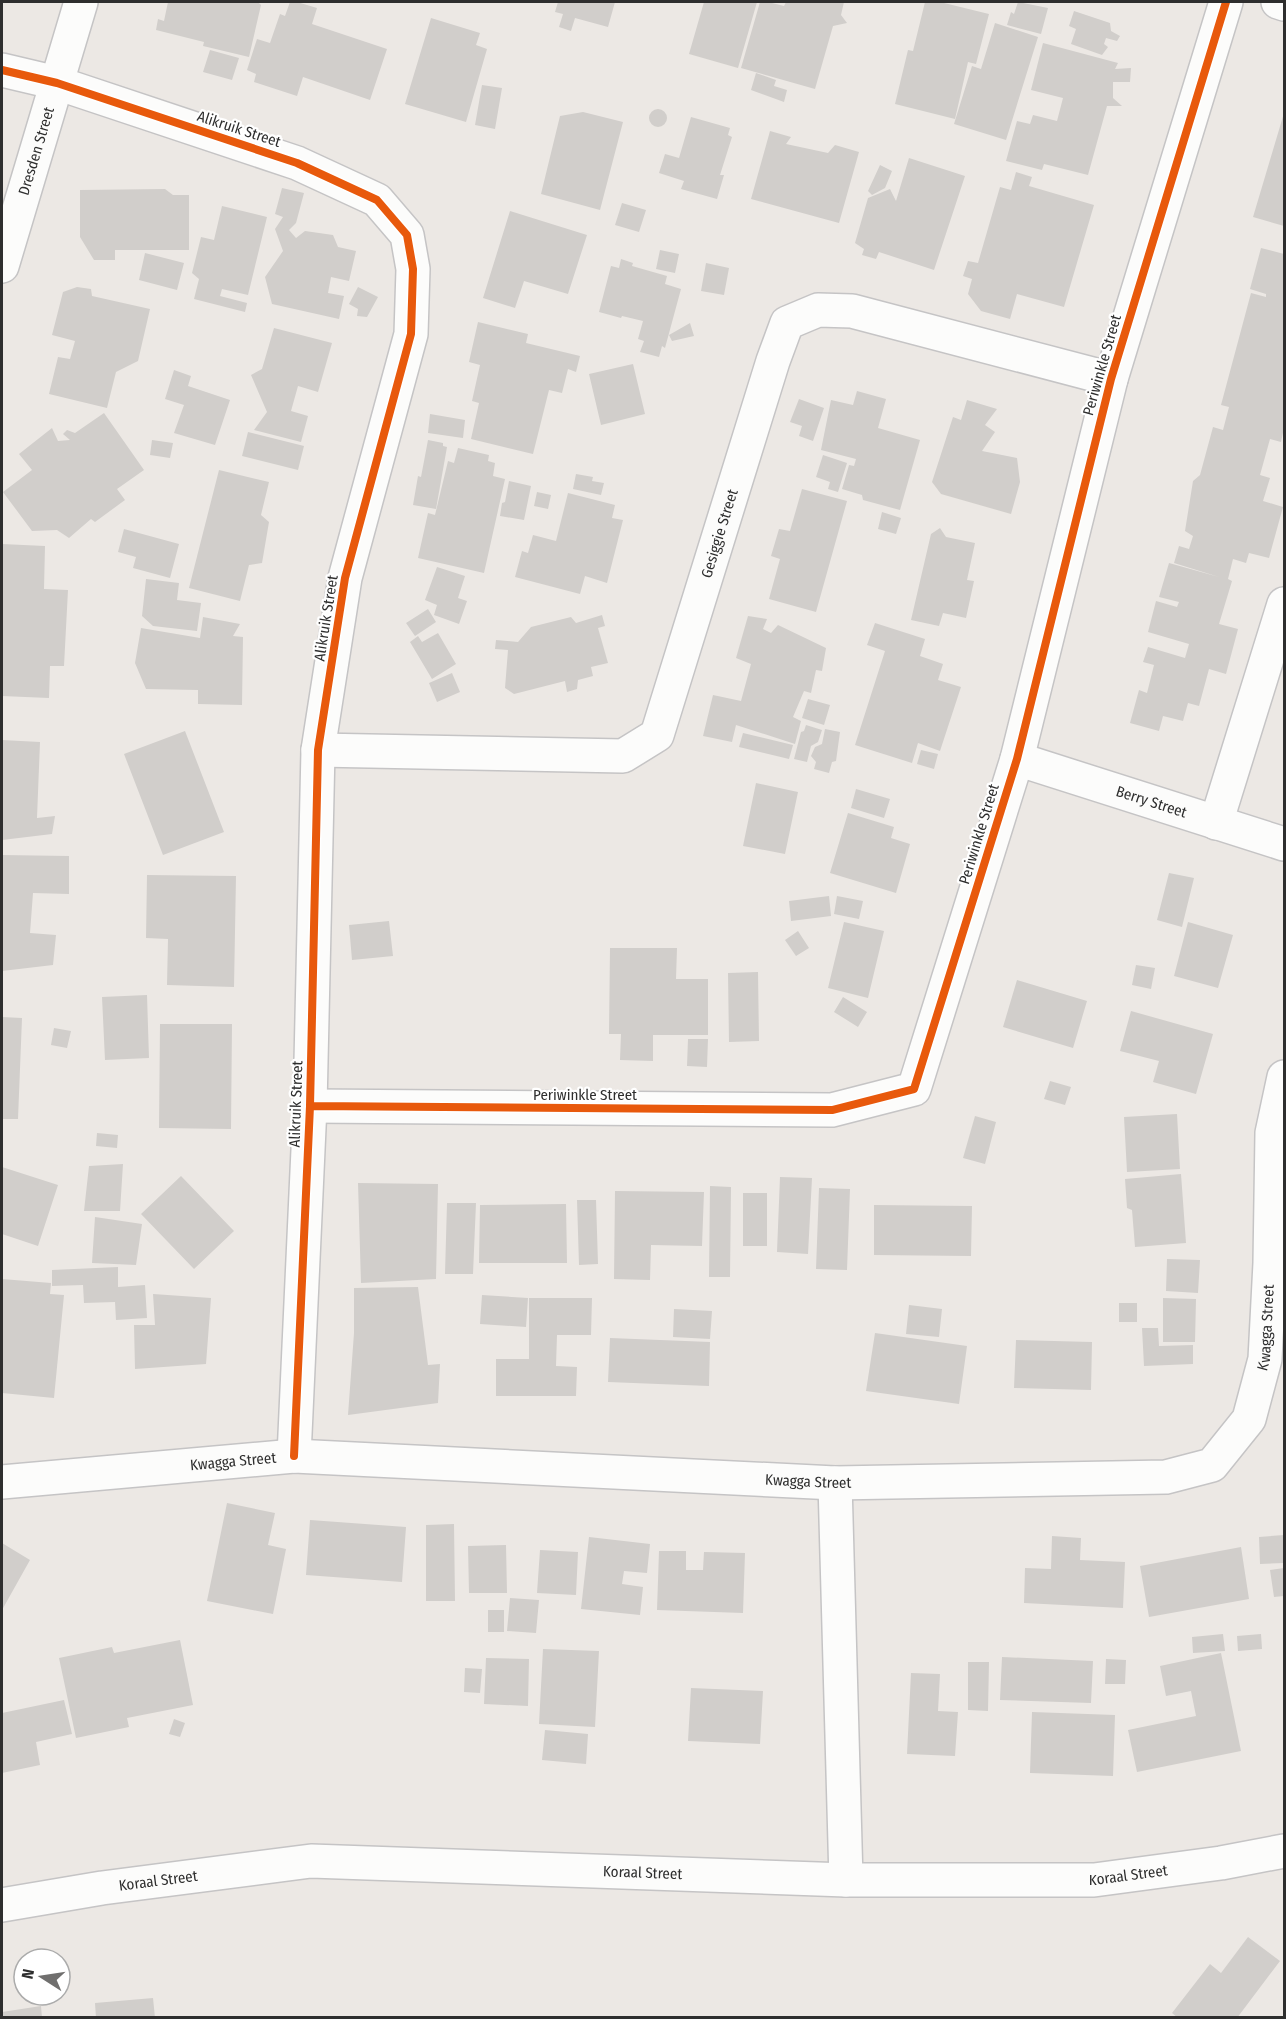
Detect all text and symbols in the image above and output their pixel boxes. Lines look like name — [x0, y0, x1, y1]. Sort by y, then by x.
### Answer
street label: Dresden Street — [15, 105, 58, 197]
street label: Alikruik Street — [195, 107, 283, 151]
street label: Periwinkle Street — [1079, 312, 1125, 417]
street label: Gesiggie Street — [697, 487, 742, 580]
street label: Alikruik Street — [310, 574, 342, 662]
street label: Periwinkle Street — [955, 782, 1003, 886]
street label: Berry Street — [1114, 782, 1189, 821]
street label: Alikruik Street — [285, 1060, 307, 1148]
street label: Periwinkle Street — [533, 1086, 637, 1104]
street label: Kwagga Street — [1253, 1284, 1278, 1373]
street label: Kwagga Street — [189, 1449, 277, 1474]
street label: Kwagga Street — [765, 1471, 852, 1492]
street label: Koraal Street — [1089, 1861, 1169, 1889]
street label: Koraal Street — [603, 1862, 683, 1883]
street label: Koraal Street — [118, 1867, 199, 1895]
north arrow — [12, 1947, 72, 2007]
text: N — [18, 1967, 38, 1981]

